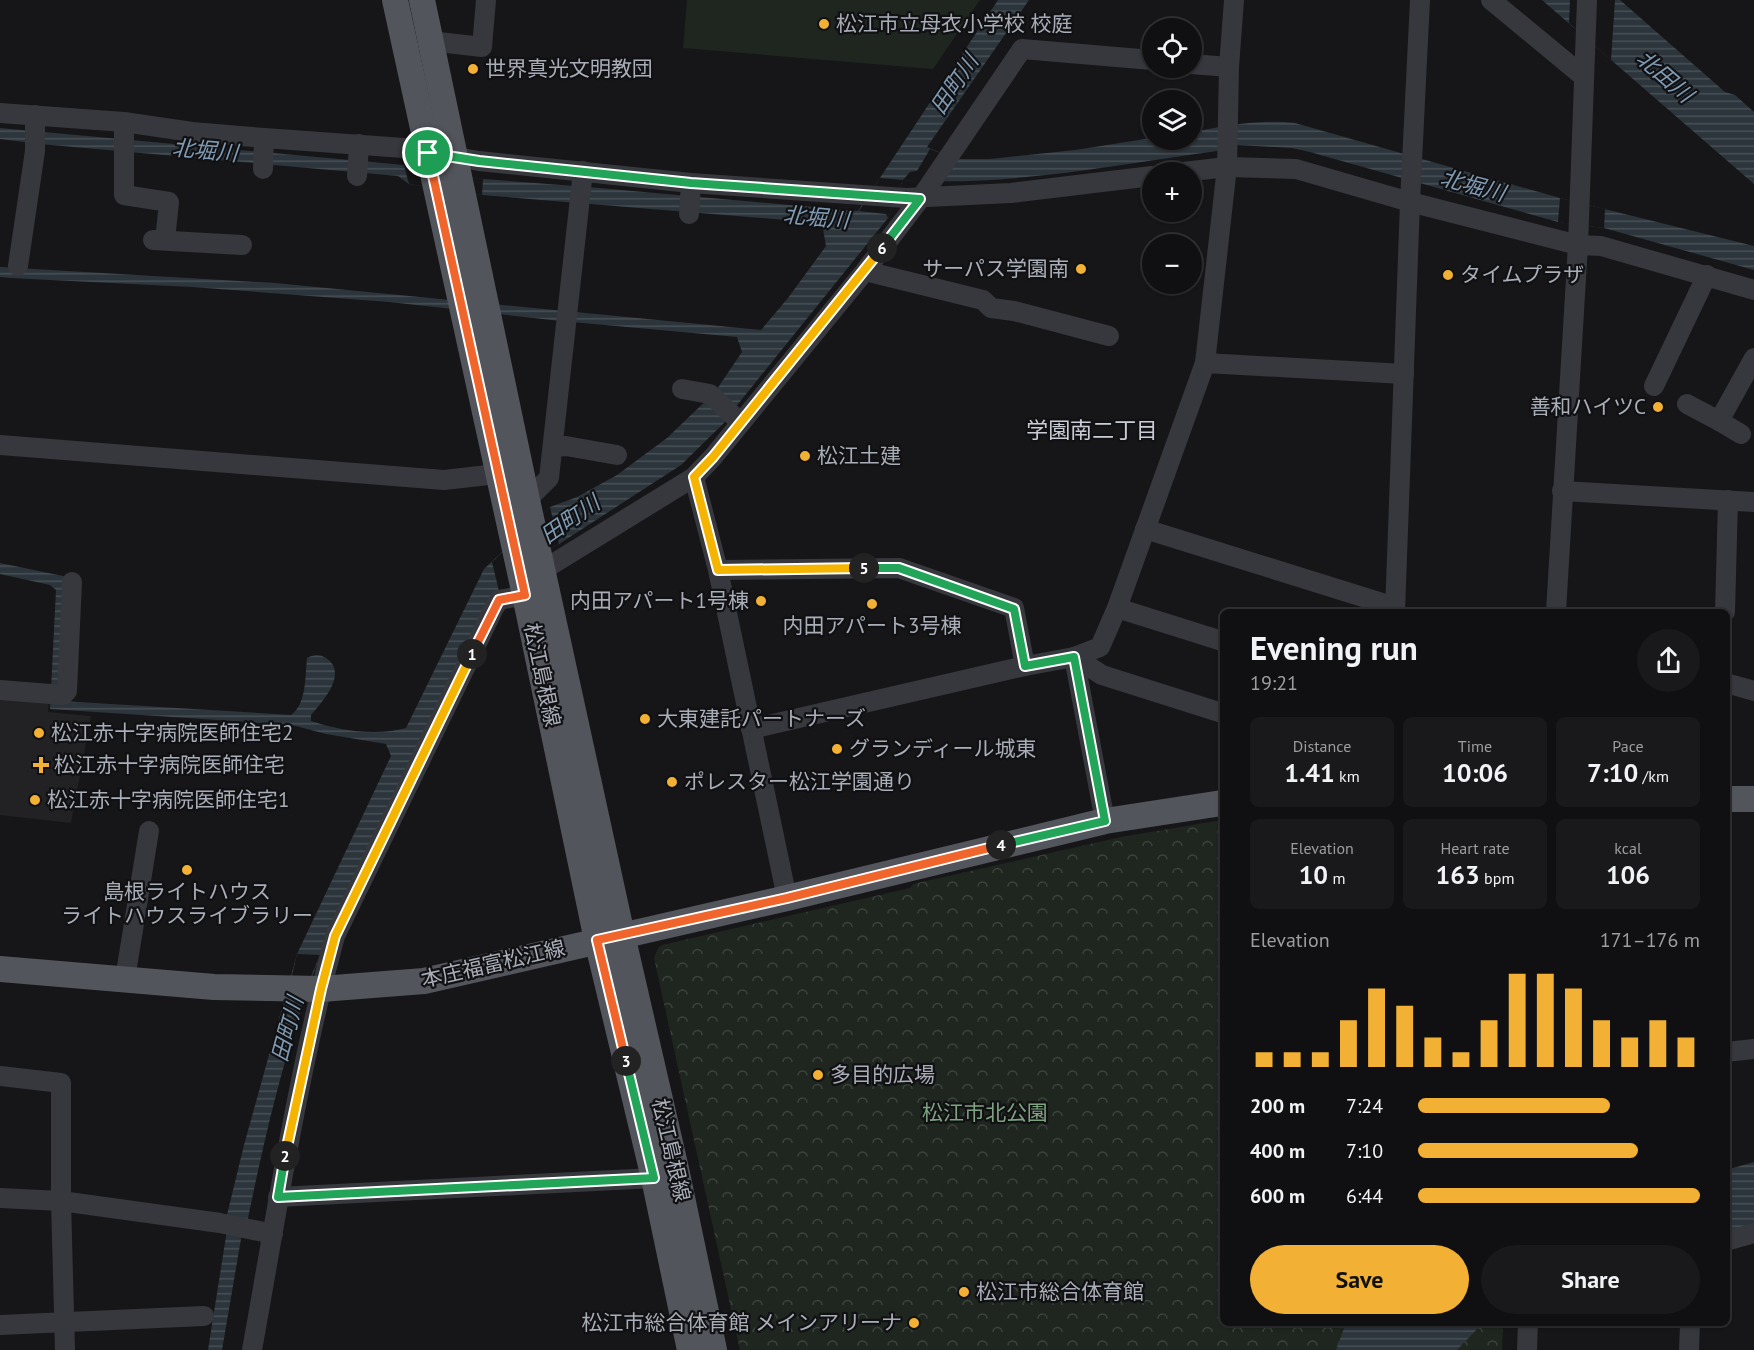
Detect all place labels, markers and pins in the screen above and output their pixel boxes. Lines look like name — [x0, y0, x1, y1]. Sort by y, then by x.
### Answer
place label: 松江市立母衣小学校 校庭 — [836, 10, 1073, 37]
marker: 松江市立母衣小学校 校庭 — [817, 17, 831, 31]
place label: 世界真光文明教団 — [485, 55, 653, 82]
marker: 世界真光文明教団 — [466, 62, 480, 76]
pin — [402, 127, 453, 178]
pin: 6 — [867, 233, 897, 263]
place label: サーパス学園南 — [922, 255, 1069, 282]
place label: タイムプラザ — [1460, 261, 1584, 288]
marker: サーパス学園南 — [1074, 262, 1088, 276]
marker: タイムプラザ — [1441, 268, 1455, 282]
place label: 善和ハイツC — [1529, 393, 1646, 420]
marker: 善和ハイツC — [1651, 400, 1665, 414]
place label: 松江土建 — [817, 442, 901, 469]
marker: 松江土建 — [798, 449, 812, 463]
pin: 5 — [849, 553, 879, 583]
place label: 内田アパート1号棟 — [570, 587, 749, 614]
marker: 内田アパート1号棟 — [754, 594, 768, 608]
marker: 内田アパート3号棟 — [865, 597, 879, 611]
place label: 内田アパート3号棟 — [782, 612, 962, 639]
pin: 1 — [457, 639, 487, 669]
place label: 大東建託パートナーズ — [657, 705, 866, 732]
marker: 大東建託パートナーズ — [638, 712, 652, 726]
place label: 松江赤十字病院医師住宅2 — [51, 719, 293, 746]
marker: 松江赤十字病院医師住宅2 — [32, 726, 46, 740]
place label: グランディール城東 — [849, 735, 1037, 762]
marker: グランディール城東 — [830, 742, 844, 756]
place label: 松江赤十字病院医師住宅 — [54, 751, 285, 778]
marker: 松江赤十字病院医師住宅 — [32, 756, 50, 774]
place label: ポレスター松江学園通り — [684, 768, 915, 795]
marker: ポレスター松江学園通り — [665, 775, 679, 789]
place label: 松江赤十字病院医師住宅1 — [47, 786, 289, 813]
marker: 松江赤十字病院医師住宅1 — [28, 793, 42, 807]
pin: 4 — [986, 830, 1016, 860]
marker: 島根ライトハウス ライトハウスライブラリー — [180, 863, 194, 877]
place label: 島根ライトハウス ライトハウスライブラリー — [61, 878, 313, 929]
pin: 3 — [611, 1046, 641, 1076]
place label: 多目的広場 — [830, 1061, 935, 1088]
marker: 多目的広場 — [811, 1068, 825, 1082]
pin: 2 — [270, 1141, 300, 1171]
place label: 松江市総合体育館 — [976, 1278, 1144, 1305]
marker: 松江市総合体育館 — [957, 1285, 971, 1299]
place label: 松江市総合体育館 メインアリーナ — [581, 1309, 902, 1336]
marker: 松江市総合体育館 メインアリーナ — [907, 1316, 921, 1330]

